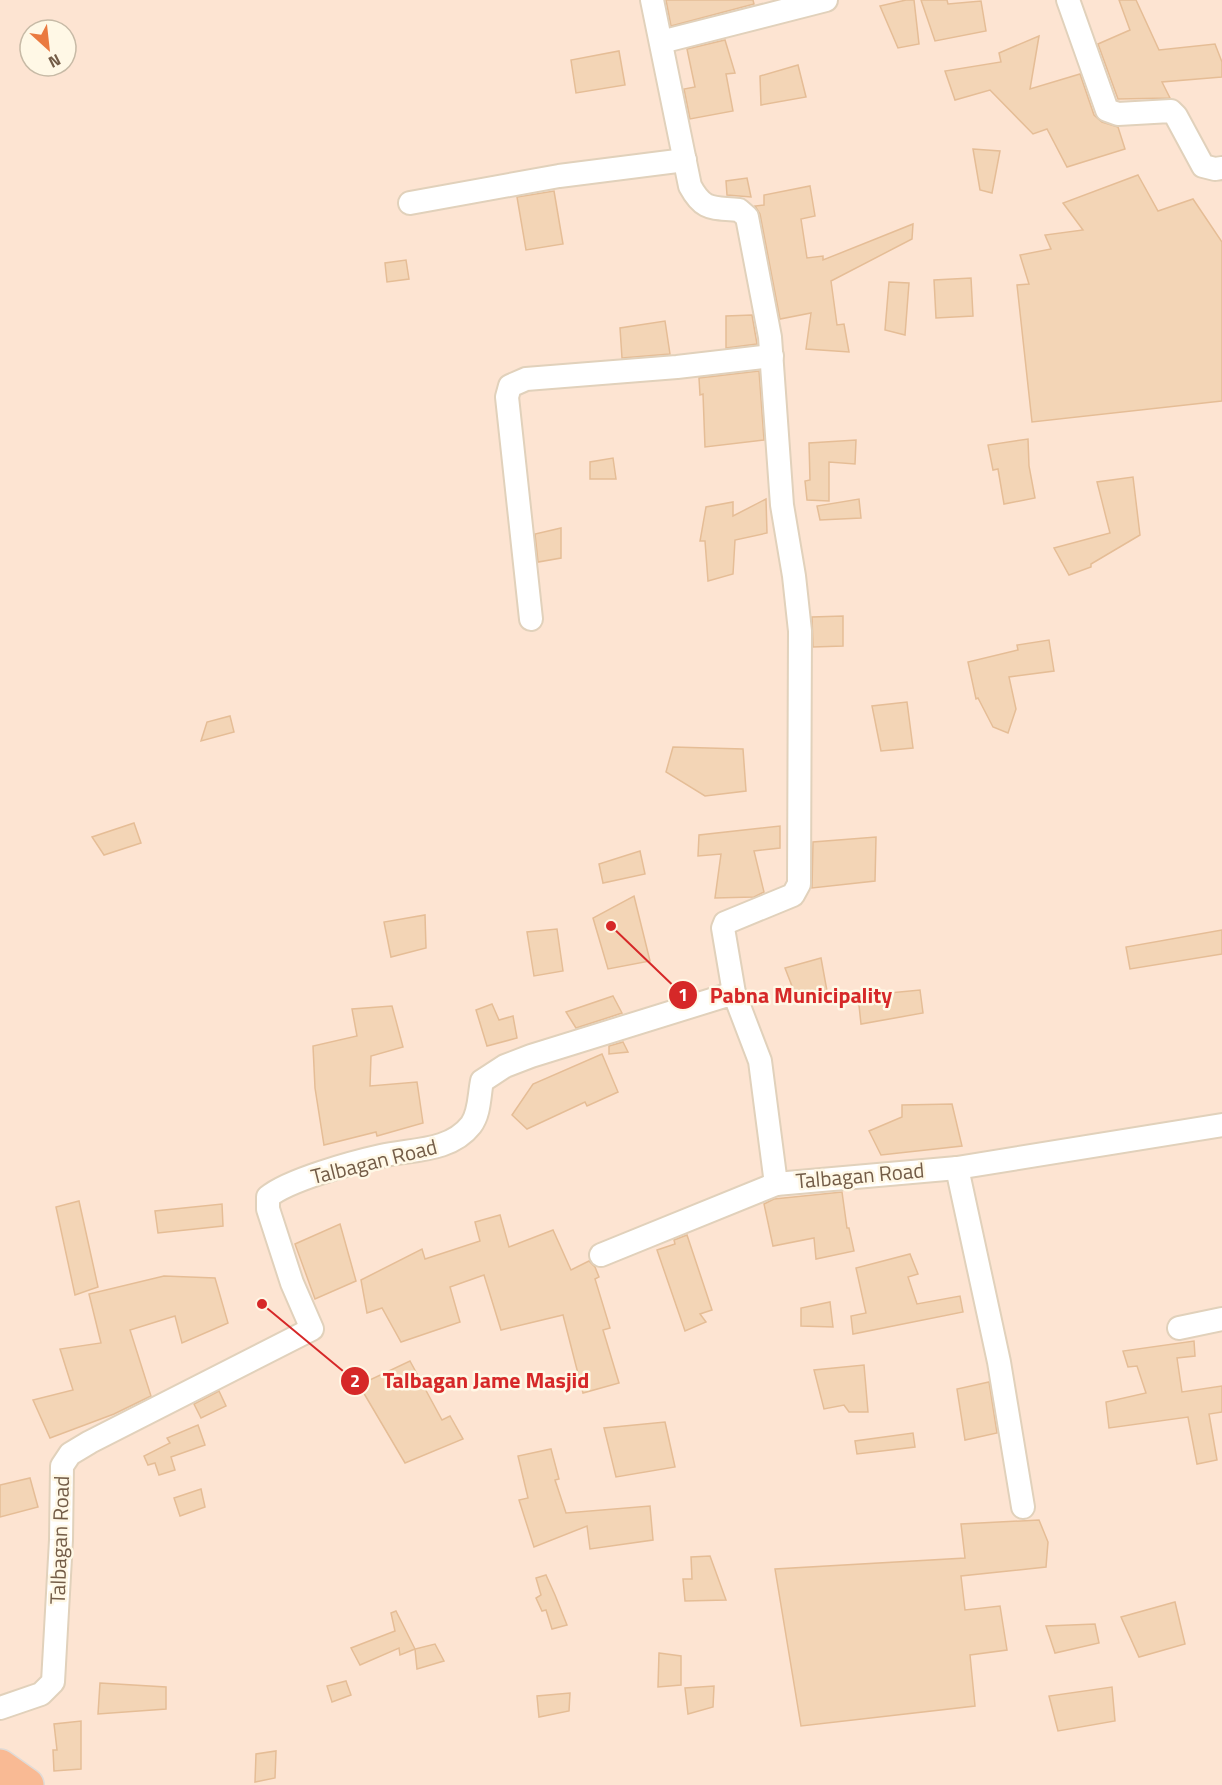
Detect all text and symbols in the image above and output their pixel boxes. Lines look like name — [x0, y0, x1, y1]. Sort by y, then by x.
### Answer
north arrow — [18, 18, 78, 78]
text: N — [44, 48, 65, 75]
callout: Pabna Municipality — [668, 975, 905, 1015]
text: Pabna Municipality — [710, 978, 892, 1012]
text: 1 — [678, 981, 688, 1008]
street label: Talbagan Road — [307, 1130, 440, 1192]
street label: Talbagan Road — [794, 1153, 925, 1197]
callout: Talbagan Jame Masjid — [340, 1361, 601, 1401]
text: Talbagan Jame Masjid — [383, 1363, 589, 1397]
text: 2 — [350, 1367, 360, 1394]
street label: Talbagan Road — [41, 1475, 77, 1605]

